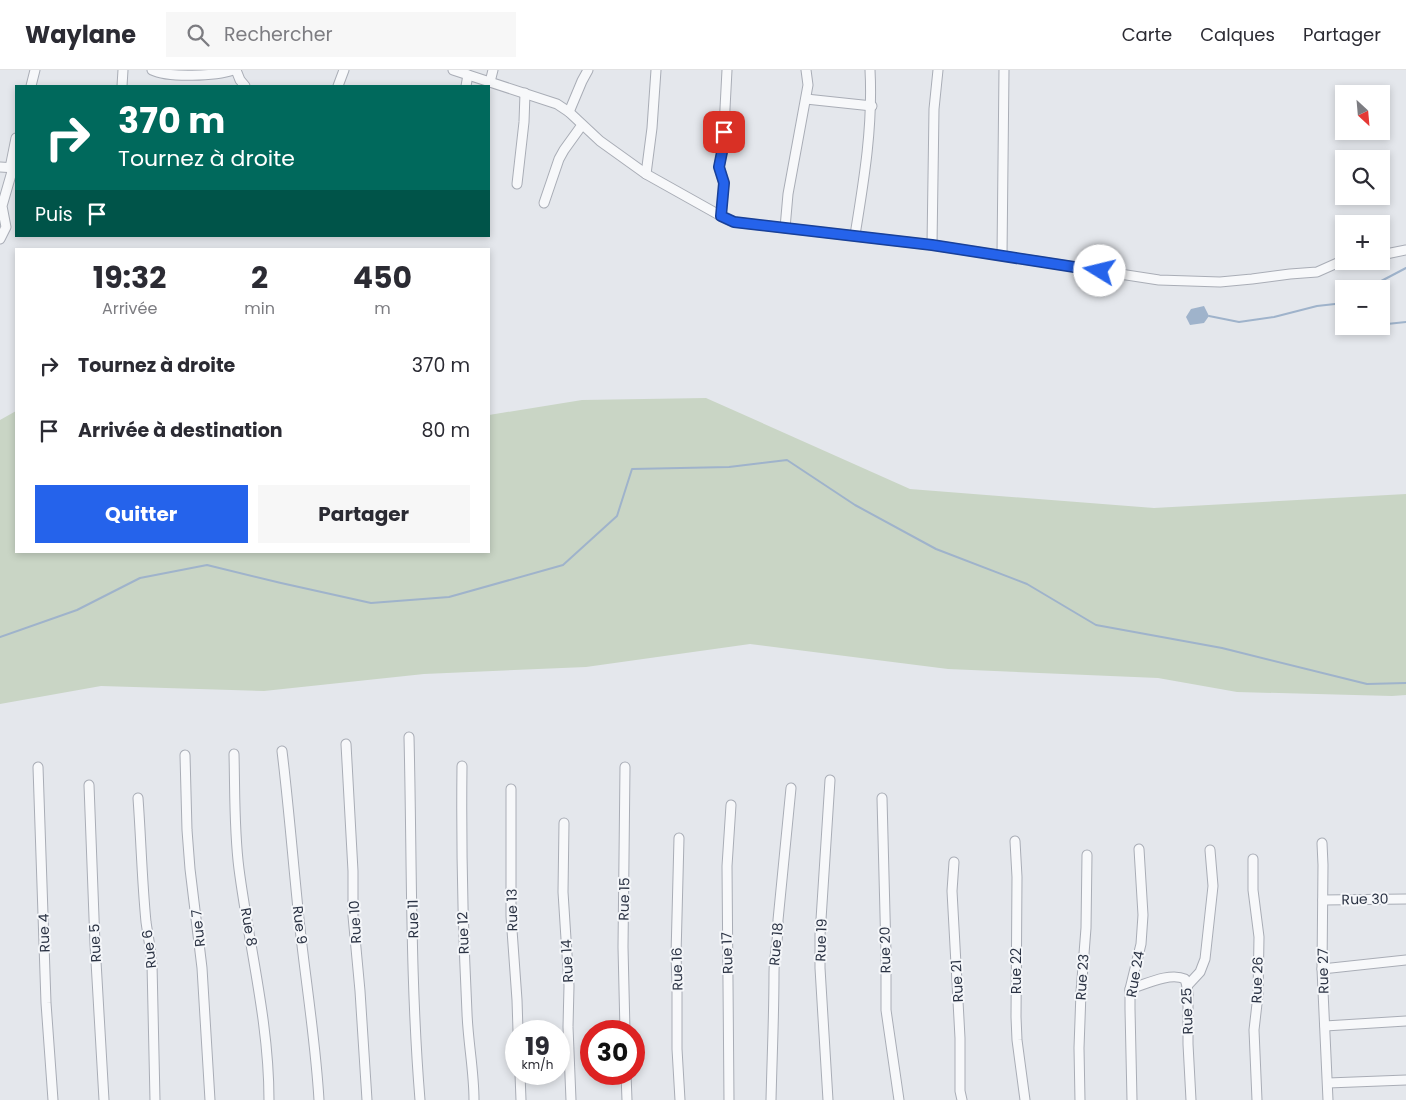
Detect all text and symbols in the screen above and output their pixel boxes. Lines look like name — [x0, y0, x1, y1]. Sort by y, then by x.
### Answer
search box — [166, 12, 516, 57]
text: Waylane — [25, 18, 136, 51]
icon: search — [184, 21, 212, 49]
text: Rechercher — [224, 21, 333, 48]
text: Carte — [1122, 22, 1172, 47]
text: Calques — [1200, 22, 1275, 47]
text: Partager — [1303, 22, 1381, 47]
north arrow — [1335, 85, 1390, 140]
map controls — [1335, 85, 1390, 335]
text: 370 m — [118, 96, 225, 145]
icon: right — [35, 105, 100, 170]
pin — [703, 111, 745, 153]
icon: arrive — [710, 118, 738, 146]
text: Tournez à droite — [118, 143, 295, 174]
button: search — [1335, 150, 1390, 205]
icon: arrive — [83, 200, 111, 228]
text: Puis — [35, 201, 73, 228]
button: + — [1335, 215, 1390, 270]
position arrow — [1073, 244, 1125, 296]
text: 19:32 — [93, 256, 166, 299]
text: 2 — [251, 256, 268, 299]
text: 450 — [353, 256, 412, 299]
button: − — [1335, 280, 1390, 335]
text: Arrivée — [102, 297, 157, 320]
text: min — [244, 297, 275, 320]
text: m — [374, 297, 391, 320]
icon: right — [35, 352, 63, 380]
text: Tournez à droite — [78, 352, 235, 379]
text: 370 m — [412, 352, 470, 379]
icon: arrive — [35, 417, 63, 445]
text: Arrivée à destination — [78, 417, 283, 444]
text: 80 m — [421, 417, 470, 444]
button: Quitter — [35, 485, 248, 543]
button: Partager — [258, 485, 470, 543]
street label: Rue 15 — [614, 877, 634, 921]
street label: Rue 13 — [502, 889, 522, 931]
street label: Rue 30 — [1341, 889, 1389, 909]
street label: Rue 11 — [403, 899, 423, 939]
street label: Rue 10 — [344, 900, 366, 944]
street label: Rue 9 — [288, 905, 312, 945]
street label: Rue 8 — [236, 906, 262, 948]
street label: Rue 7 — [186, 908, 210, 948]
street label: Rue 12 — [452, 911, 474, 955]
street label: Rue 4 — [33, 913, 55, 953]
street label: Rue 19 — [810, 918, 832, 962]
street label: Rue 18 — [764, 921, 788, 966]
street label: Rue 5 — [84, 923, 106, 963]
street label: Rue 20 — [875, 926, 895, 974]
street label: Rue 6 — [137, 928, 161, 969]
street label: Rue 17 — [716, 931, 738, 974]
street label: Rue 14 — [556, 939, 578, 983]
street label: Rue 16 — [667, 947, 687, 991]
street label: Rue 22 — [1006, 948, 1026, 994]
street label: Rue 27 — [1313, 948, 1333, 994]
street label: Rue 24 — [1121, 949, 1149, 999]
street label: Rue 23 — [1070, 953, 1094, 1001]
street label: Rue 26 — [1246, 956, 1268, 1004]
street label: Rue 21 — [946, 959, 968, 1003]
street label: Rue 25 — [1176, 987, 1198, 1035]
speed limit sign: 30 — [580, 1020, 645, 1085]
text: 19 — [525, 1029, 550, 1064]
text: km/h — [522, 1056, 553, 1073]

